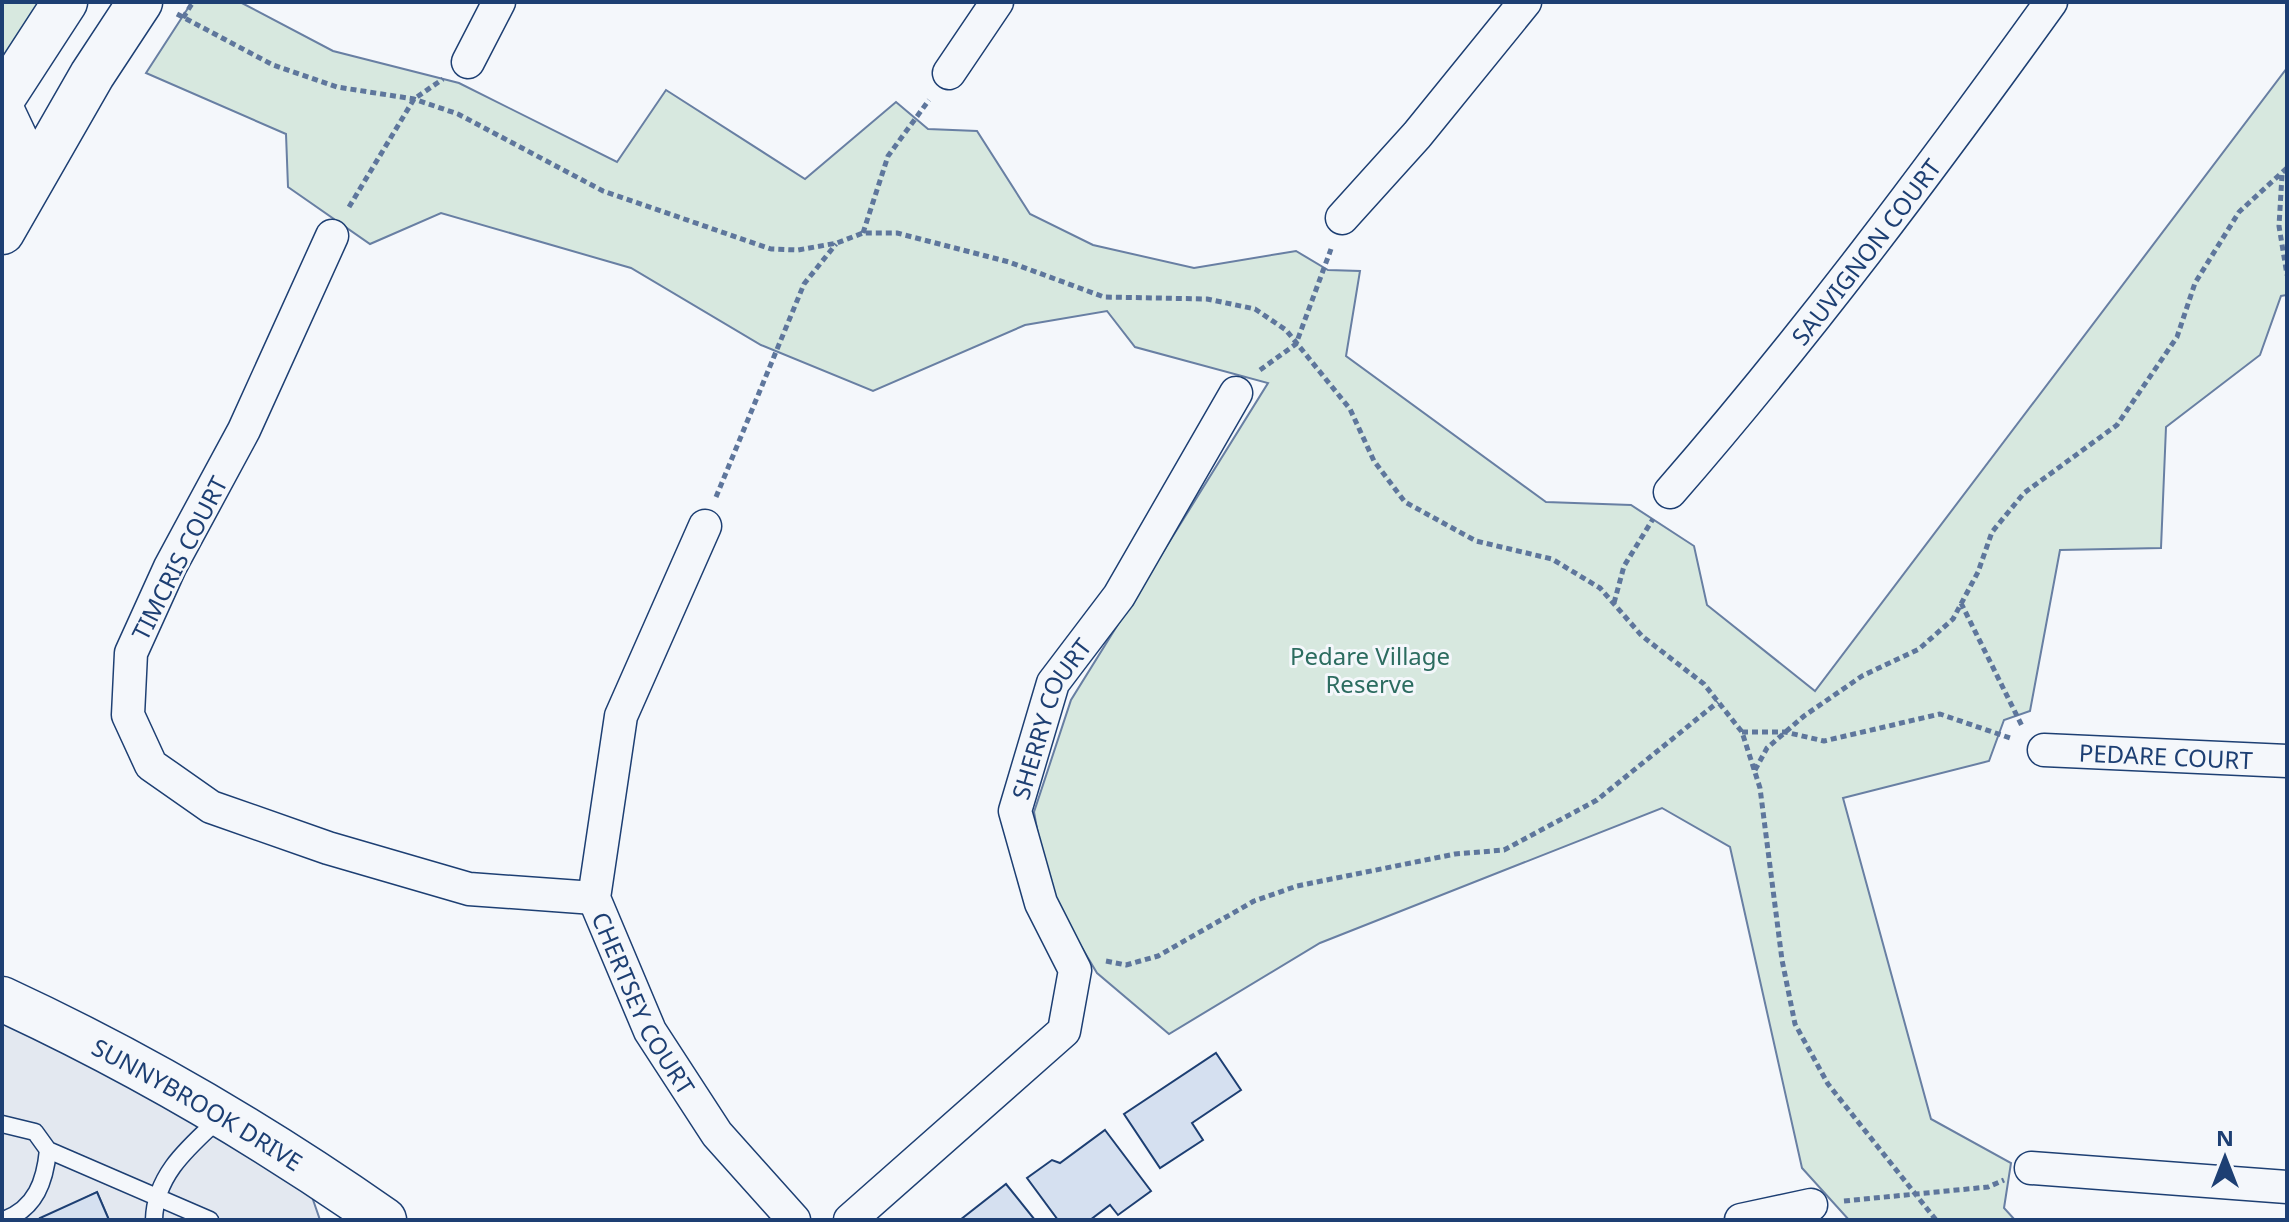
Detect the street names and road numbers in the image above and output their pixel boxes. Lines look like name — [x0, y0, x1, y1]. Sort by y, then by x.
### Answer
street label: SAUVIGNON COURT — [1783, 151, 1948, 351]
street label: TIMCRIS COURT — [123, 470, 235, 646]
street label: SHERRY COURT — [1003, 630, 1099, 803]
street label: PEDARE COURT — [2078, 735, 2254, 776]
street label: CHERTSEY COURT — [585, 906, 704, 1101]
street label: SUNNYBROOK DRIVE — [87, 1030, 309, 1178]

